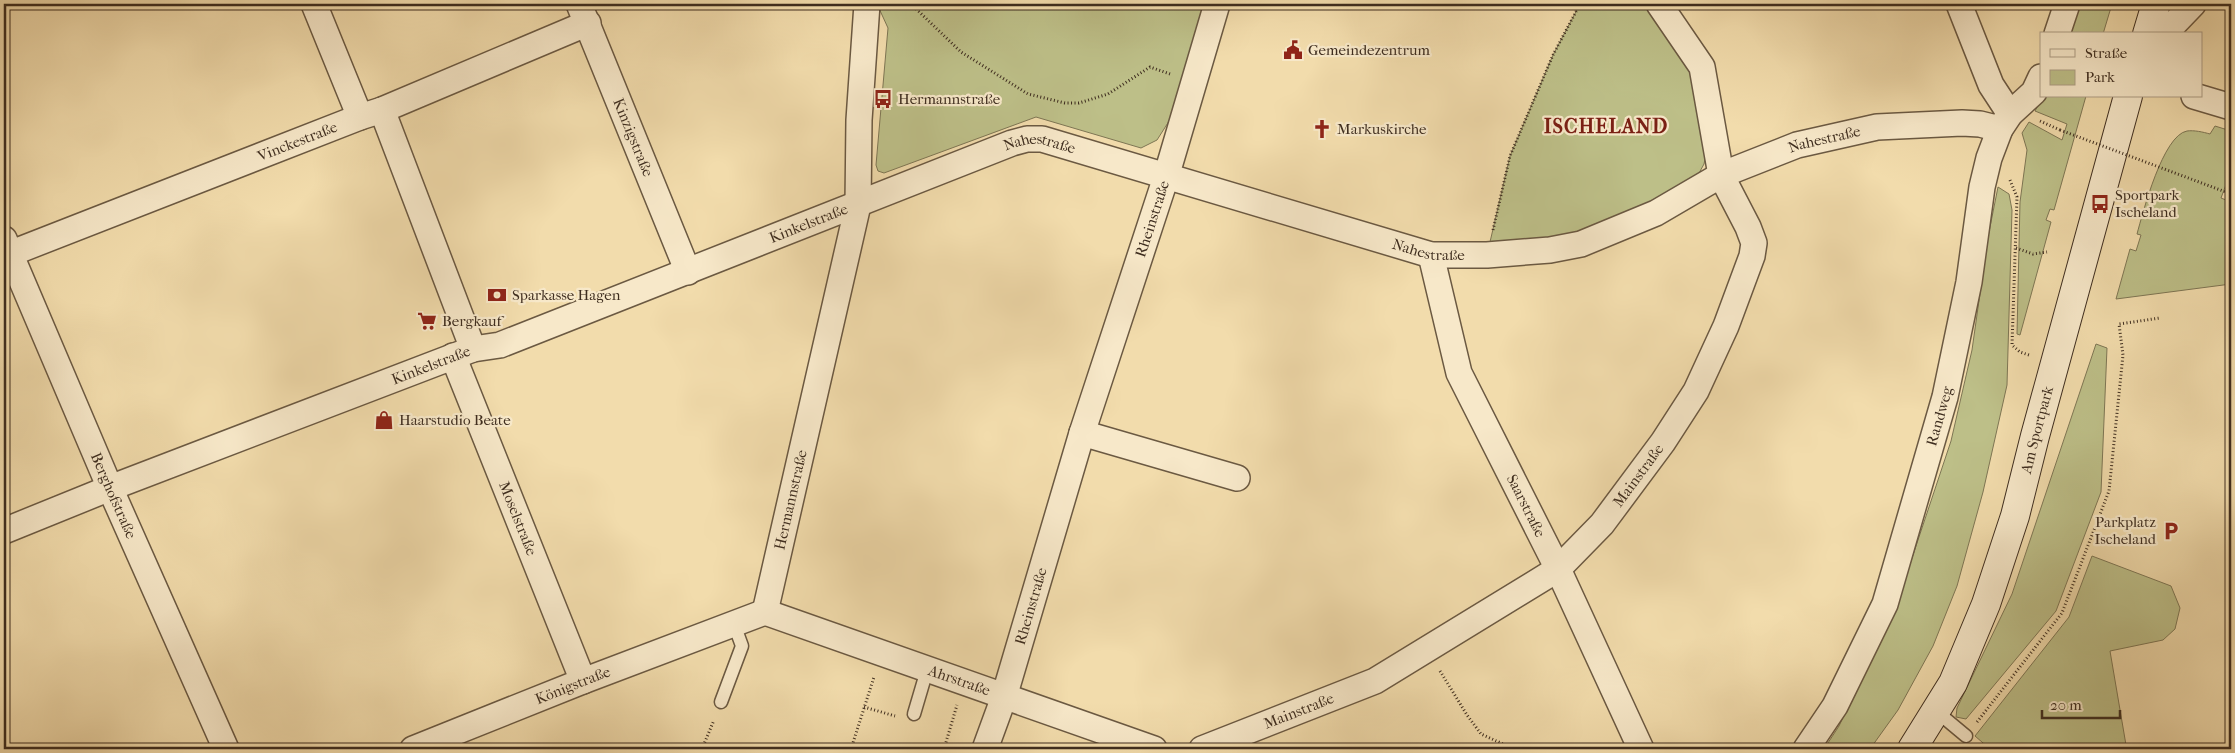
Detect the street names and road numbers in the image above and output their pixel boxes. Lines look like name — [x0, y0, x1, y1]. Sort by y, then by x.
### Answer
street label: Kinzigstraße — [609, 96, 657, 180]
street label: Vinckestraße — [254, 118, 340, 165]
street label: Nahestraße — [1785, 122, 1863, 157]
street label: Nahestraße — [1001, 130, 1078, 158]
street label: Rheinstraße — [1131, 178, 1173, 260]
street label: Kinkelstraße — [767, 199, 851, 247]
street label: Nahestraße — [1390, 235, 1465, 264]
street label: Kinkelstraße — [389, 342, 473, 388]
street label: Randweg — [1922, 384, 1956, 448]
street label: Am Sportpark — [2017, 384, 2057, 476]
street label: Mainstraße — [1609, 440, 1668, 510]
street label: Hermannstraße — [770, 447, 811, 552]
street label: Berghofstraße — [87, 450, 141, 542]
street label: Saarstraße — [1503, 471, 1550, 541]
street label: Moselstraße — [495, 479, 541, 559]
street label: Rheinstraße — [1011, 565, 1051, 647]
street label: Ahrstraße — [925, 661, 993, 700]
street label: Königstraße — [533, 662, 613, 708]
street label: Mainstraße — [1261, 689, 1337, 733]

